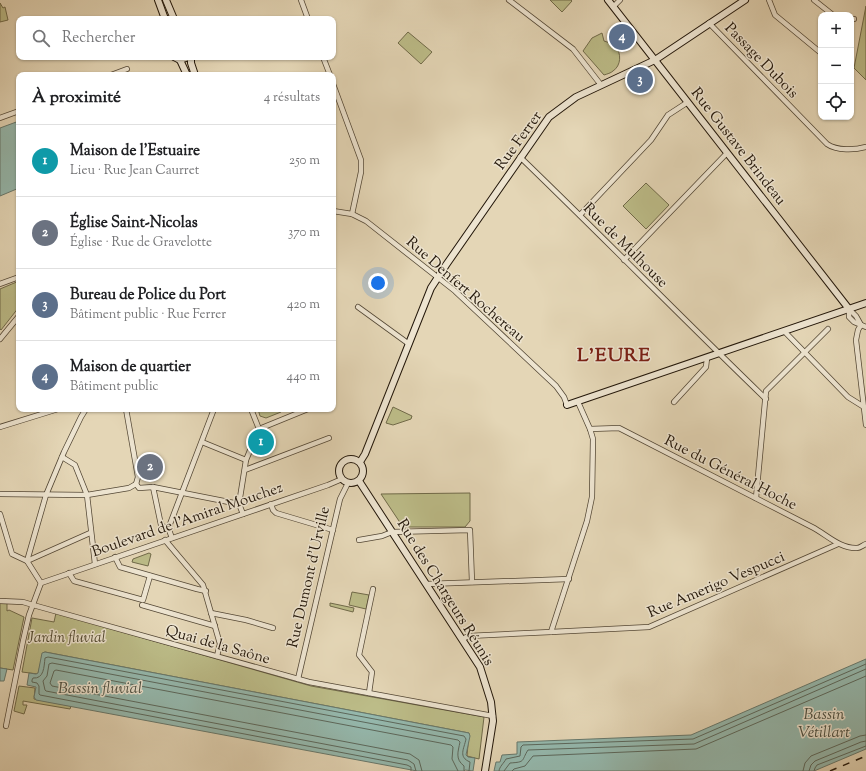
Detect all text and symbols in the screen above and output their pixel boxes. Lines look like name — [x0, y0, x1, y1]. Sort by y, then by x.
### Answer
map controls — [818, 12, 854, 120]
button: + — [818, 12, 854, 48]
search box — [16, 16, 336, 60]
street label: Passage Dubois — [719, 18, 803, 104]
pin: 4 — [609, 22, 635, 52]
icon: search — [30, 27, 52, 49]
text: Rechercher — [62, 28, 135, 49]
button: − — [818, 48, 854, 84]
pin: 3 — [627, 65, 653, 95]
street label: Rue Gustave Brindeau — [685, 84, 791, 210]
button: locate — [818, 84, 854, 120]
text: À proximité — [32, 86, 121, 110]
text: 4 résultats — [264, 89, 320, 107]
street label: Rue Ferrer — [491, 107, 548, 175]
text: Maison de l’Estuaire — [70, 141, 200, 162]
text: 1 — [43, 152, 47, 170]
text: 250 m — [289, 152, 320, 170]
text: Lieu · Rue Jean Caurret — [70, 162, 199, 180]
street label: Rue de Mulhouse — [578, 199, 672, 293]
text: Église Saint-Nicolas — [70, 213, 198, 234]
text: 2 — [42, 224, 48, 242]
text: 370 m — [288, 224, 320, 242]
street label: Rue Denfert Rochereau — [401, 232, 529, 348]
text: Église · Rue de Gravelotte — [70, 234, 212, 252]
your location — [368, 273, 388, 293]
text: Bureau de Police du Port — [70, 285, 226, 306]
text: 3 — [42, 296, 48, 314]
text: 420 m — [287, 296, 320, 314]
text: Bâtiment public · Rue Ferrer — [70, 306, 226, 324]
district label: L'EURE — [577, 343, 651, 370]
text: Maison de quartier — [70, 357, 191, 378]
text: 4 — [42, 368, 48, 386]
text: 440 m — [287, 368, 320, 386]
text: Bâtiment public — [70, 378, 158, 396]
pin: 1 — [248, 427, 274, 457]
street label: Rue du Général Hoche — [660, 431, 800, 516]
pin: 2 — [137, 452, 163, 482]
street label: Boulevard de l'Amiral Mouchez — [89, 478, 286, 563]
street label: Rue Dumont d'Urville — [283, 505, 336, 650]
street label: Rue des Chargeurs Réunis — [391, 515, 499, 670]
street label: Rue Amerigo Vespucci — [645, 547, 789, 624]
street label: Quai de la Saône — [163, 620, 272, 670]
park label: Jardin fluvial — [27, 628, 106, 649]
water label: Bassin fluvial — [58, 678, 142, 701]
water label: Bassin Vétillart — [798, 704, 850, 745]

